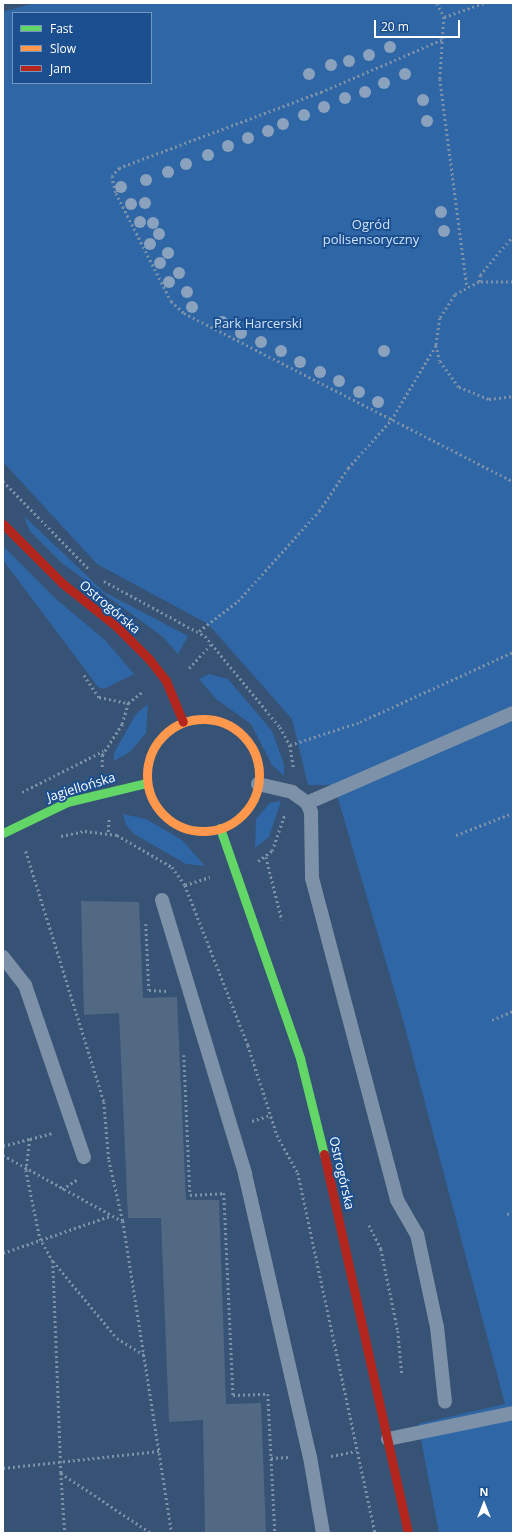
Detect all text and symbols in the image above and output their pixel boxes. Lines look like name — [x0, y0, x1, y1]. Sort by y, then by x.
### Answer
legend — [12, 12, 152, 84]
scale bar — [376, 12, 462, 38]
text: 20 m — [381, 18, 409, 35]
text: Fast — [50, 20, 73, 37]
text: Slow — [50, 40, 76, 57]
text: Jam — [50, 60, 71, 77]
park label: Ogród polisensoryczny — [323, 217, 419, 248]
park label: Park Harcerski — [214, 315, 302, 331]
street label: Ostrogórska — [76, 577, 144, 637]
street label: Jagiellońska — [45, 769, 117, 805]
street label: Ostrogórska — [326, 1135, 358, 1211]
north arrow — [464, 1484, 504, 1524]
text: N — [480, 1484, 488, 1499]

